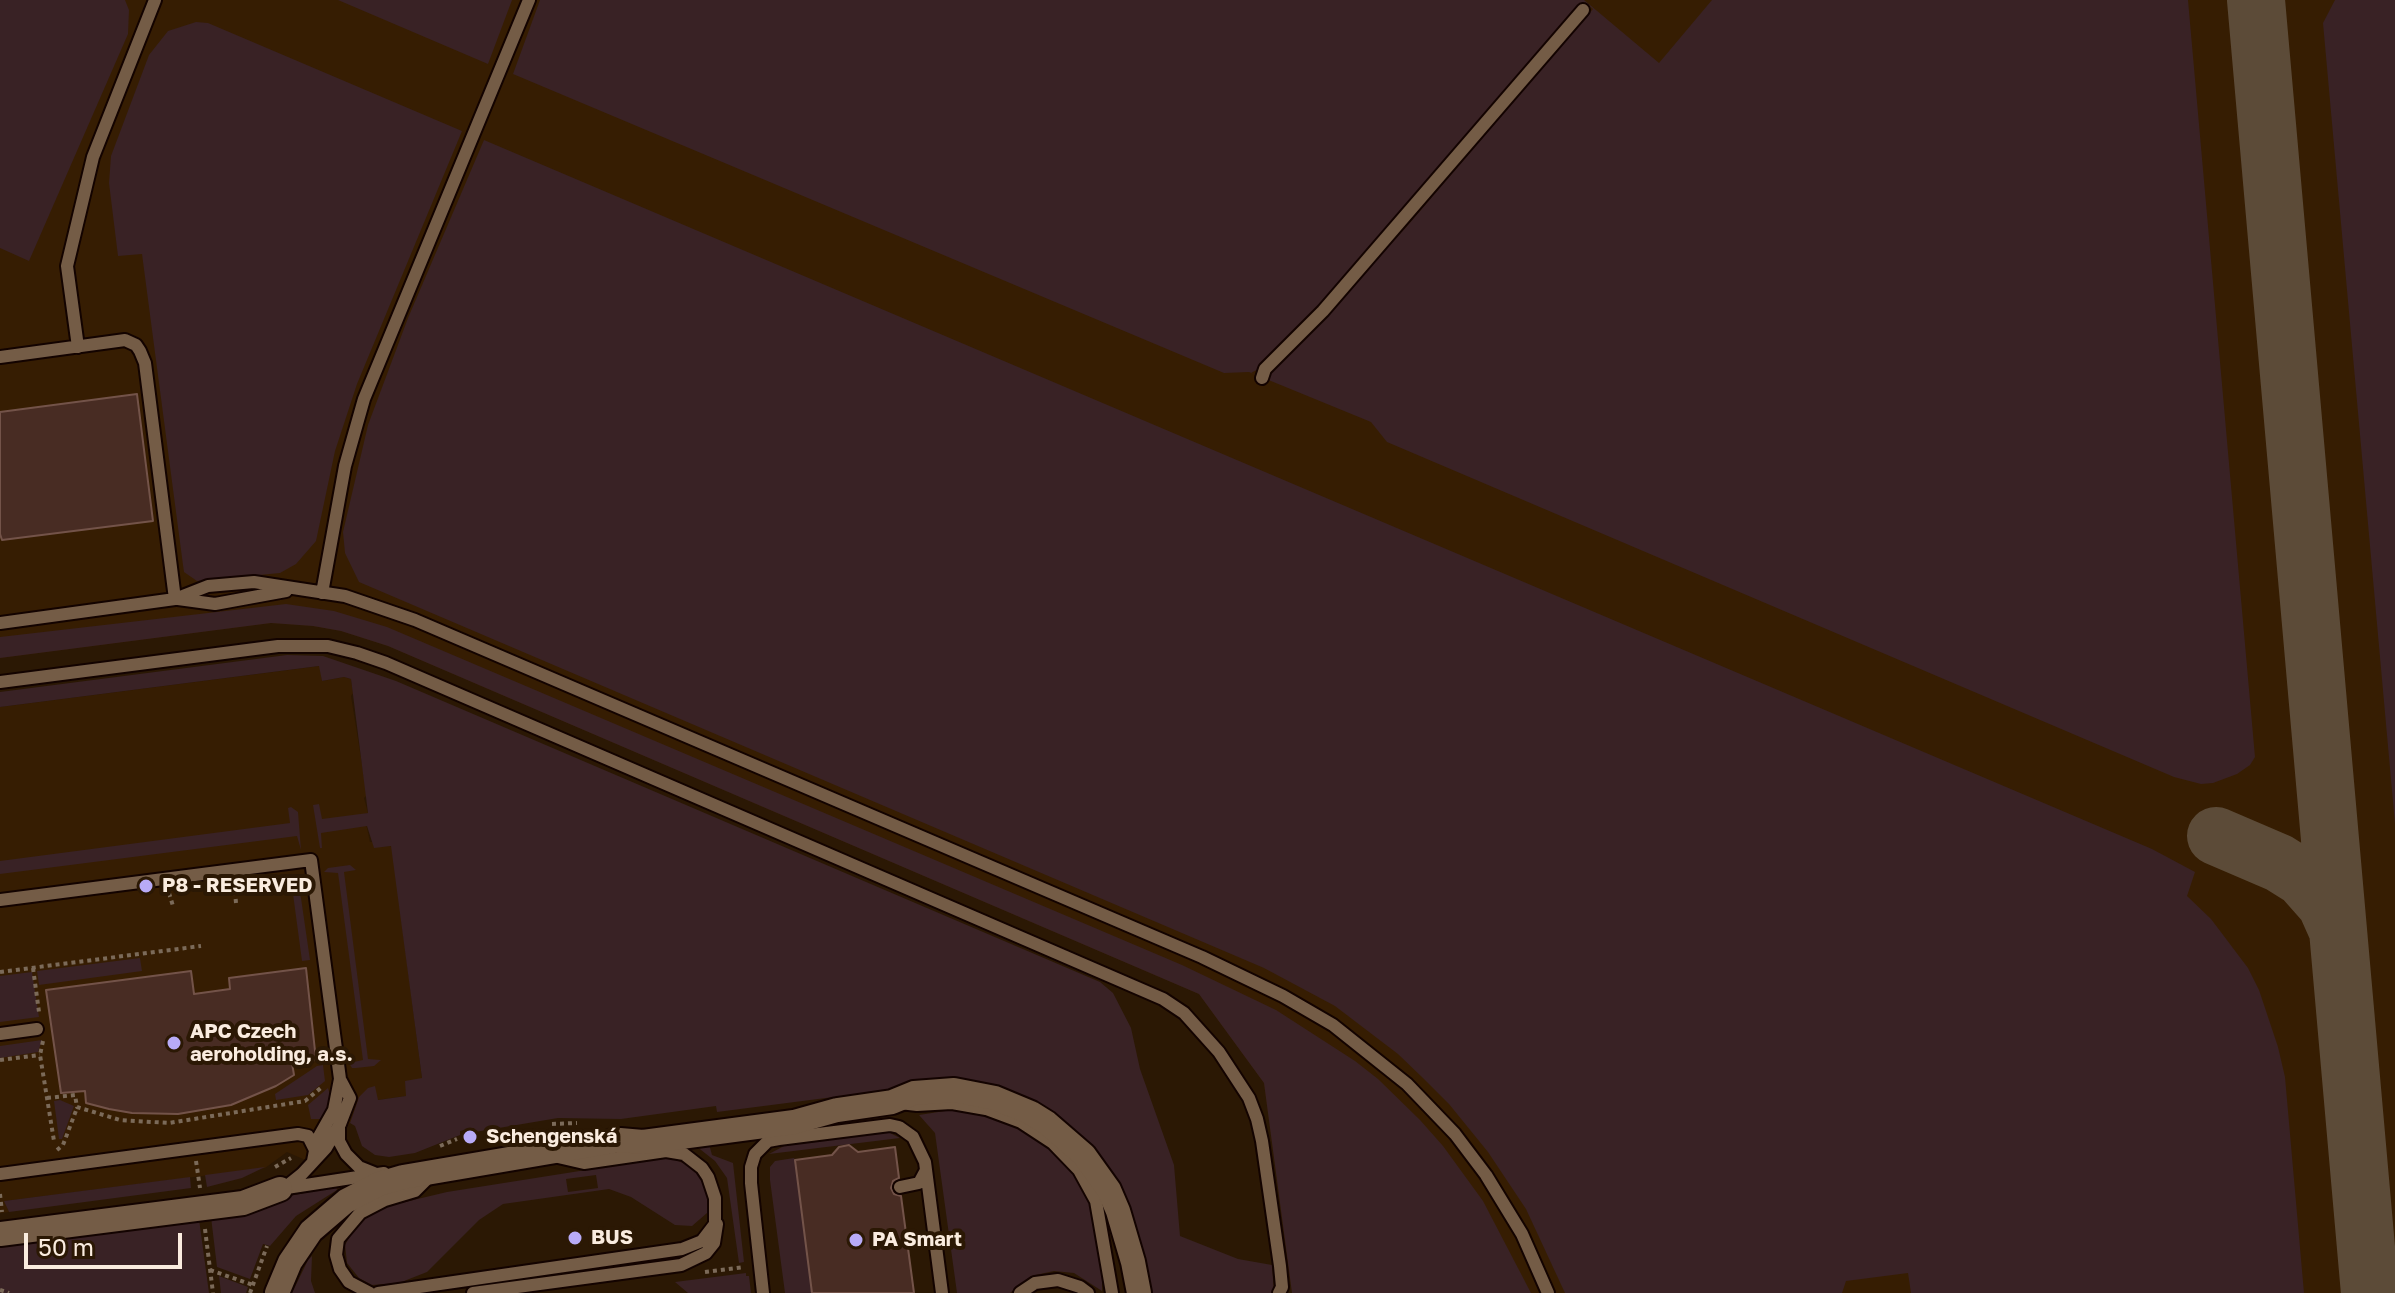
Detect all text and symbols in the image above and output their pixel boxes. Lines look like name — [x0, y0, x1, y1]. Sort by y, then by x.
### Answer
place label: P8 - RESERVED — [162, 874, 313, 898]
marker: P8 - RESERVED — [137, 877, 155, 895]
place label: APC Czech aeroholding, a.s. — [190, 1020, 353, 1067]
marker: APC Czech aeroholding, a.s. — [165, 1034, 183, 1052]
place label: Schengenská — [486, 1125, 617, 1149]
marker: Schengenská — [461, 1128, 479, 1146]
scale bar — [28, 1217, 186, 1267]
place label: BUS — [591, 1226, 633, 1250]
place label: PA Smart — [872, 1228, 962, 1252]
marker: BUS — [566, 1229, 584, 1247]
marker: PA Smart — [847, 1231, 865, 1249]
text: 50 m — [38, 1232, 94, 1261]

